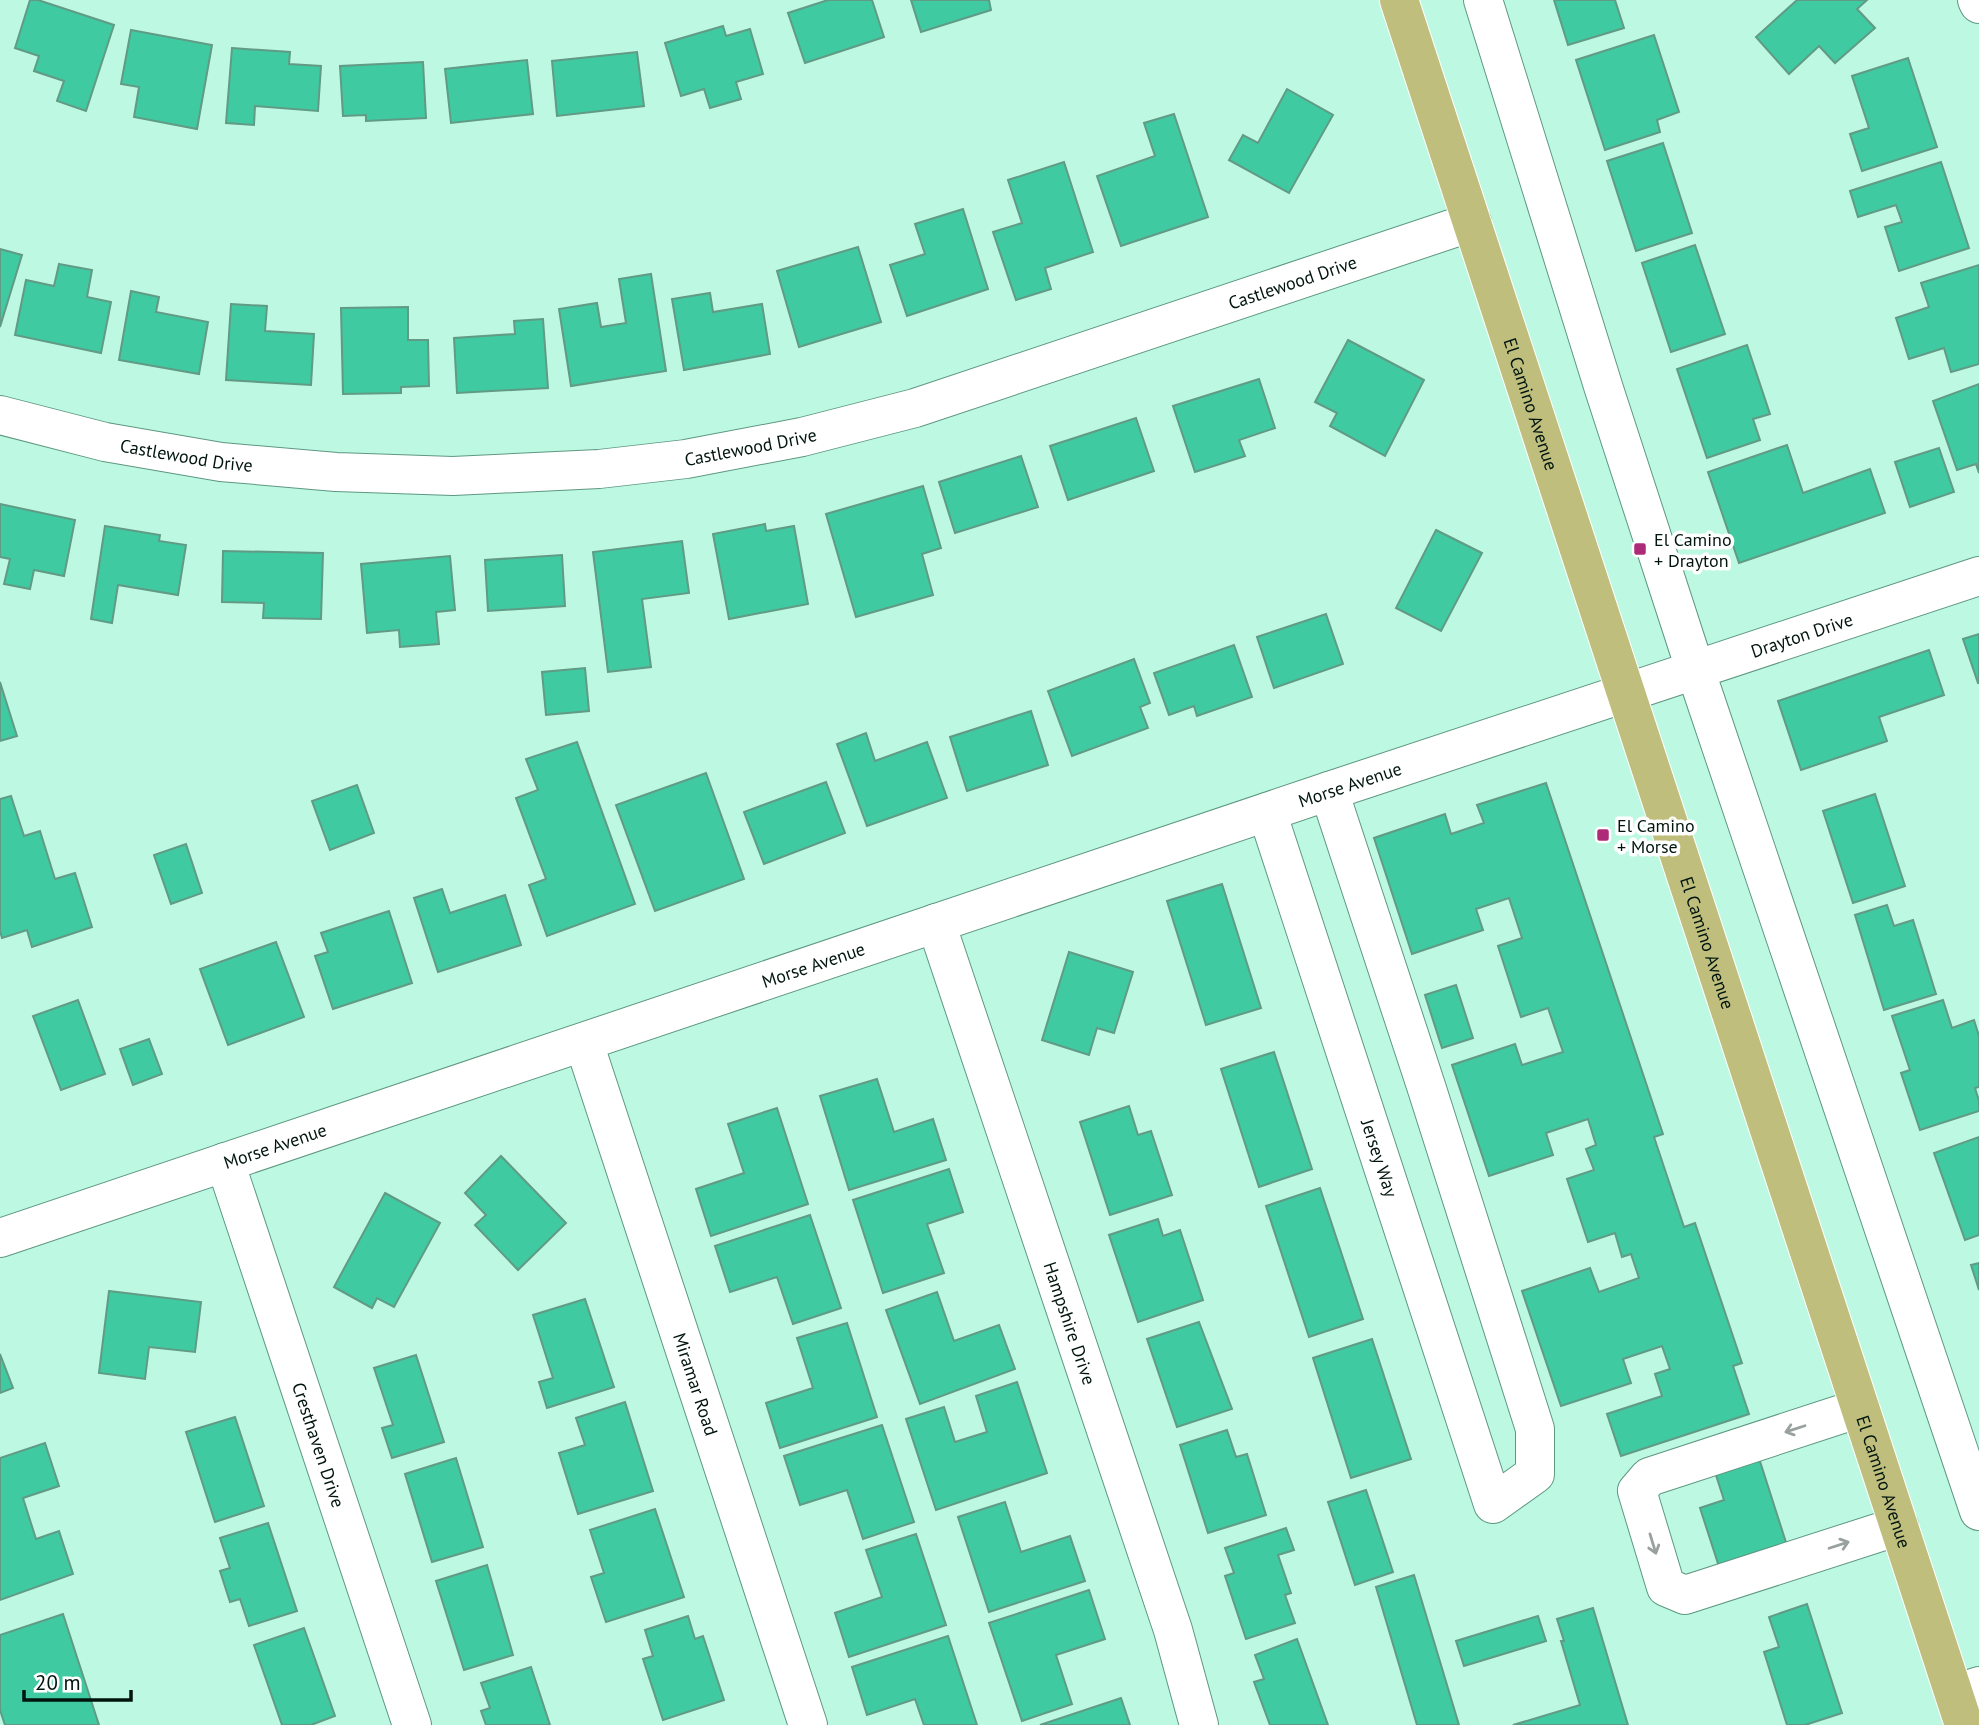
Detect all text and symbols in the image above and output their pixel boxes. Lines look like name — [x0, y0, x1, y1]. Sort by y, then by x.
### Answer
street label: Castlewood Drive — [1225, 250, 1360, 314]
street label: El Camino Avenue — [1499, 335, 1564, 473]
street label: Castlewood Drive — [682, 422, 819, 471]
street label: Castlewood Drive — [118, 433, 254, 476]
place label: El Camino + Drayton — [1654, 528, 1732, 572]
marker: El Camino + Drayton — [1632, 541, 1648, 557]
street label: Drayton Drive — [1748, 607, 1856, 662]
street label: Morse Avenue — [1295, 756, 1404, 812]
place label: El Camino + Morse — [1617, 814, 1695, 858]
marker: El Camino + Morse — [1595, 827, 1611, 843]
street label: El Camino Avenue — [1675, 874, 1740, 1012]
street label: Morse Avenue — [759, 936, 868, 992]
street label: Jersey Way — [1356, 1115, 1404, 1200]
street label: Morse Avenue — [220, 1118, 329, 1174]
street label: Hampshire Drive — [1039, 1259, 1101, 1388]
street label: Miramar Road — [668, 1330, 724, 1438]
street label: Cresthaven Drive — [287, 1379, 350, 1510]
street label: El Camino Avenue — [1852, 1412, 1917, 1551]
one-way arrow — [1784, 1424, 1806, 1437]
one-way arrow — [1647, 1533, 1660, 1555]
one-way arrow — [1828, 1538, 1850, 1551]
scale bar — [24, 1658, 131, 1702]
text: 20 m — [35, 1669, 81, 1696]

